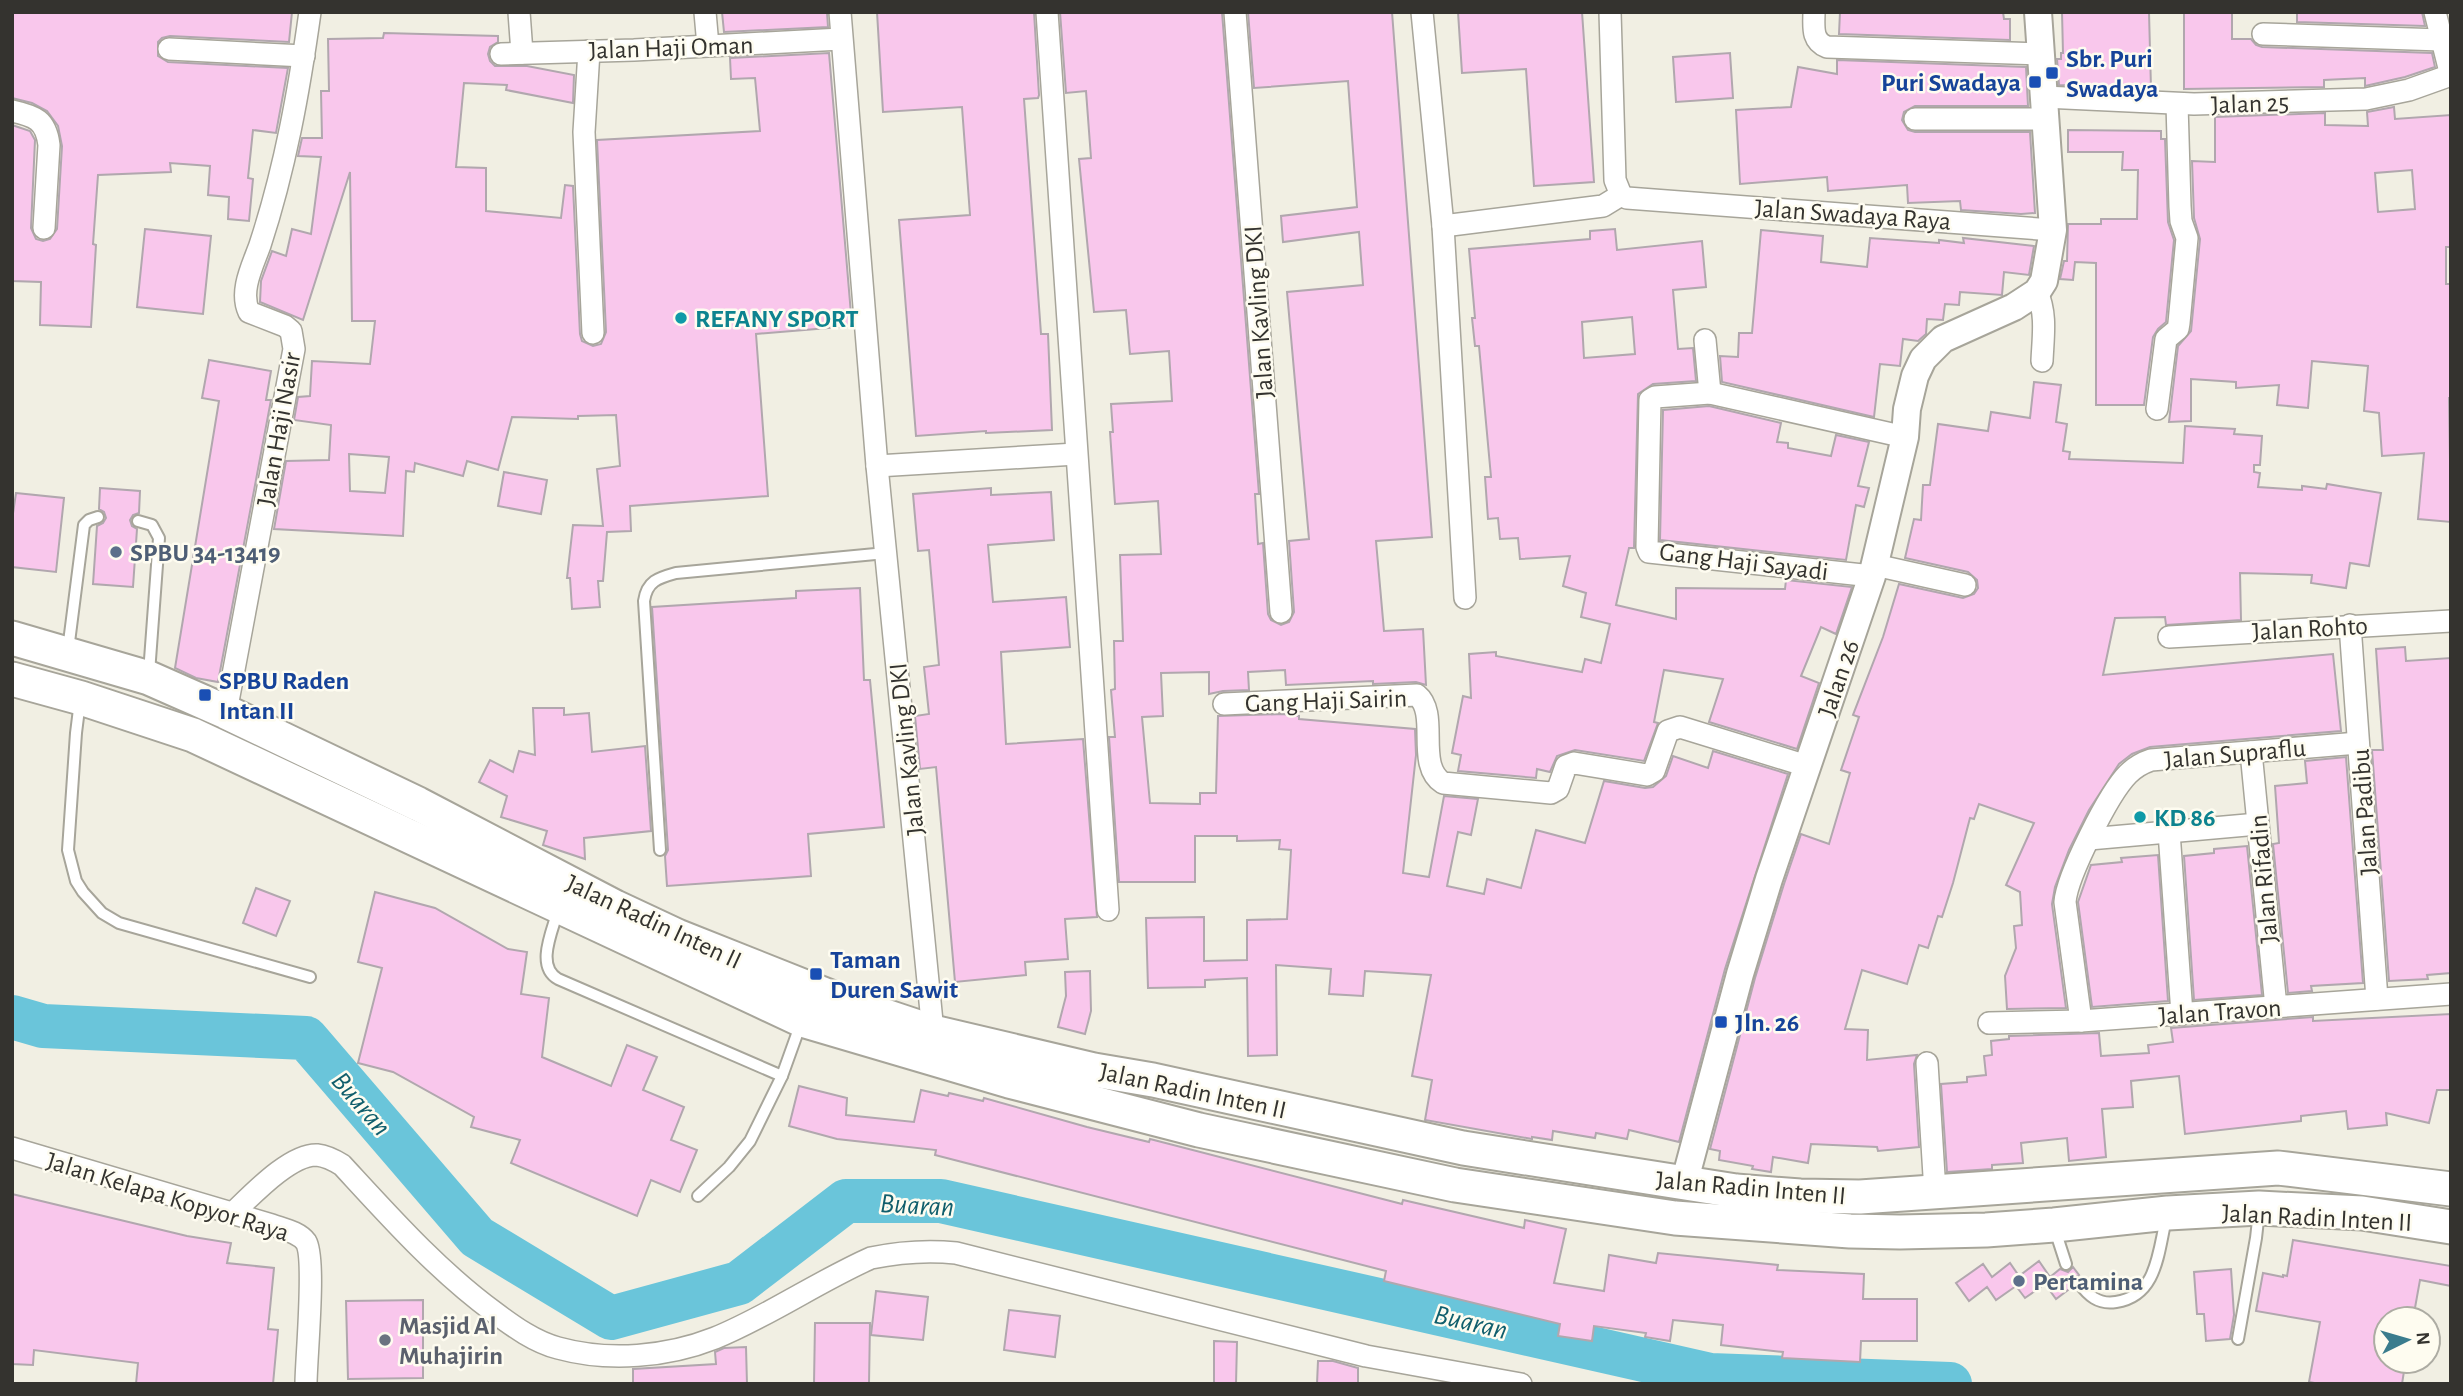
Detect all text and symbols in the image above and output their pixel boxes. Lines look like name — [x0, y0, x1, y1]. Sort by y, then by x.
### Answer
street label: Jalan Haji Oman — [588, 32, 754, 64]
place label: Sbr. Puri Swadaya — [2066, 46, 2159, 102]
marker: Sbr. Puri Swadaya — [2044, 65, 2060, 81]
place label: Puri Swadaya — [1881, 70, 2021, 96]
marker: Puri Swadaya — [2027, 74, 2043, 90]
street label: Jalan 25 — [2211, 90, 2290, 118]
street label: Jalan Swadaya Raya — [1754, 195, 1952, 235]
street label: Jalan Kavling DKI — [1240, 225, 1278, 399]
place label: REFANY SPORT — [695, 306, 859, 332]
marker: REFANY SPORT — [673, 310, 689, 326]
street label: Jalan Haji Nasir — [253, 350, 305, 508]
street label: Gang Haji Sayadi — [1658, 539, 1830, 585]
place label: SPBU 34-13419 — [130, 540, 281, 566]
marker: SPBU 34-13419 — [108, 544, 124, 560]
street label: Jalan Rohto — [2251, 613, 2369, 645]
street label: Jalan 26 — [1814, 637, 1864, 720]
street label: Jalan Kavling DKI — [885, 661, 929, 836]
place label: SPBU Raden Intan II — [219, 668, 349, 724]
street label: Gang Haji Sairin — [1244, 685, 1408, 717]
marker: SPBU Raden Intan II — [197, 687, 213, 703]
street label: Jalan Supraflu — [2163, 735, 2307, 773]
street label: Jalan Padibu — [2348, 748, 2382, 876]
place label: KD 86 — [2154, 805, 2216, 831]
marker: KD 86 — [2132, 809, 2148, 825]
street label: Jalan Rifadin — [2245, 814, 2283, 944]
street label: Jalan Radin Inten II — [562, 870, 745, 974]
place label: Taman Duren Sawit — [830, 947, 958, 1003]
marker: Taman Duren Sawit — [808, 966, 824, 982]
street label: Jalan Travon — [2158, 995, 2282, 1029]
place label: Jln. 26 — [1735, 1010, 1799, 1036]
marker: Jln. 26 — [1713, 1014, 1729, 1030]
street label: Jalan Radin Inten II — [1097, 1058, 1289, 1123]
water label: Buaran — [326, 1067, 395, 1142]
street label: Jalan Kelapa Kopyor Raya — [43, 1148, 292, 1246]
street label: Jalan Radin Inten II — [1655, 1167, 1847, 1209]
water label: Buaran — [879, 1190, 955, 1222]
street label: Jalan Radin Inten II — [2221, 1200, 2413, 1236]
place label: Pertamina — [2033, 1269, 2143, 1295]
marker: Pertamina — [2011, 1273, 2027, 1289]
water label: Buaran — [1431, 1301, 1510, 1345]
north arrow — [2372, 1305, 2442, 1375]
place label: Masjid Al Muhajirin — [399, 1313, 503, 1369]
text: N — [2412, 1331, 2432, 1346]
marker: Masjid Al Muhajirin — [377, 1332, 393, 1348]

